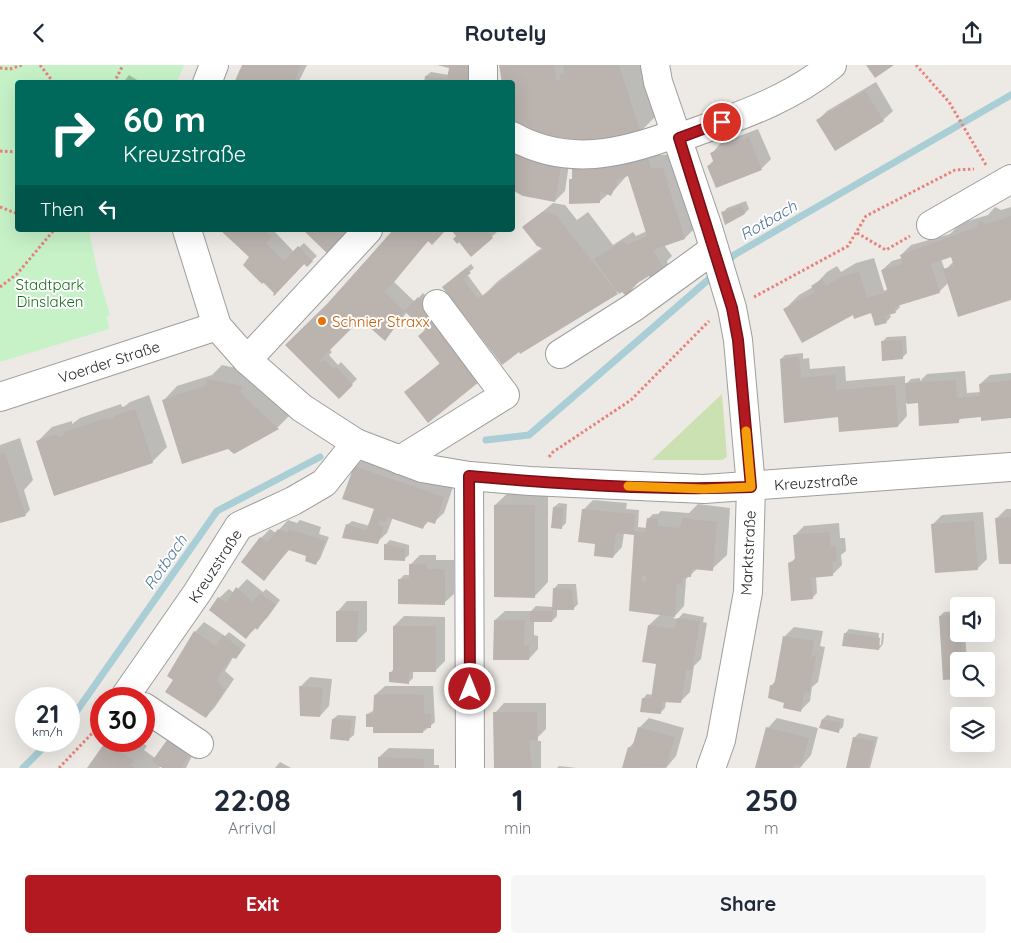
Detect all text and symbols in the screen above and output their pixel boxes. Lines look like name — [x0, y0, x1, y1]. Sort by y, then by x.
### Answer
icon: back — [25, 19, 53, 47]
text: Routely — [464, 19, 547, 47]
icon: share — [958, 19, 986, 47]
text: 60 m — [123, 97, 206, 141]
icon: right — [40, 100, 105, 165]
pin — [701, 101, 743, 143]
icon: arrive — [708, 108, 736, 136]
text: Kreuzstraße — [123, 140, 246, 168]
icon: left — [94, 195, 122, 223]
water label: Rotbach — [736, 195, 801, 244]
text: Then — [40, 197, 84, 221]
park label: Stadtpark Dinslaken — [16, 275, 84, 311]
place label: Schnier Straxx — [332, 312, 430, 331]
marker: Schnier Straxx — [316, 315, 328, 327]
street label: Voerder Straße — [56, 337, 162, 387]
street label: Kreuzstraße — [773, 470, 859, 494]
street label: Marktstraße — [736, 510, 760, 596]
street label: Kreuzstraße — [184, 526, 246, 606]
water label: Rotbach — [139, 530, 192, 593]
map controls — [950, 597, 995, 752]
button: sound — [950, 597, 995, 642]
button: search — [950, 652, 995, 697]
position arrow — [443, 662, 495, 714]
speed limit sign: 30 — [90, 687, 155, 752]
text: 21 — [36, 698, 59, 729]
button: layers — [950, 707, 995, 752]
text: km/h — [32, 724, 63, 739]
text: 22:08 — [213, 781, 291, 819]
text: 1 — [512, 781, 524, 819]
text: 250 — [745, 781, 798, 819]
text: Arrival — [228, 818, 276, 838]
text: min — [504, 818, 531, 838]
text: m — [764, 818, 778, 838]
button: Exit — [25, 875, 501, 933]
button: Share — [511, 875, 986, 933]

